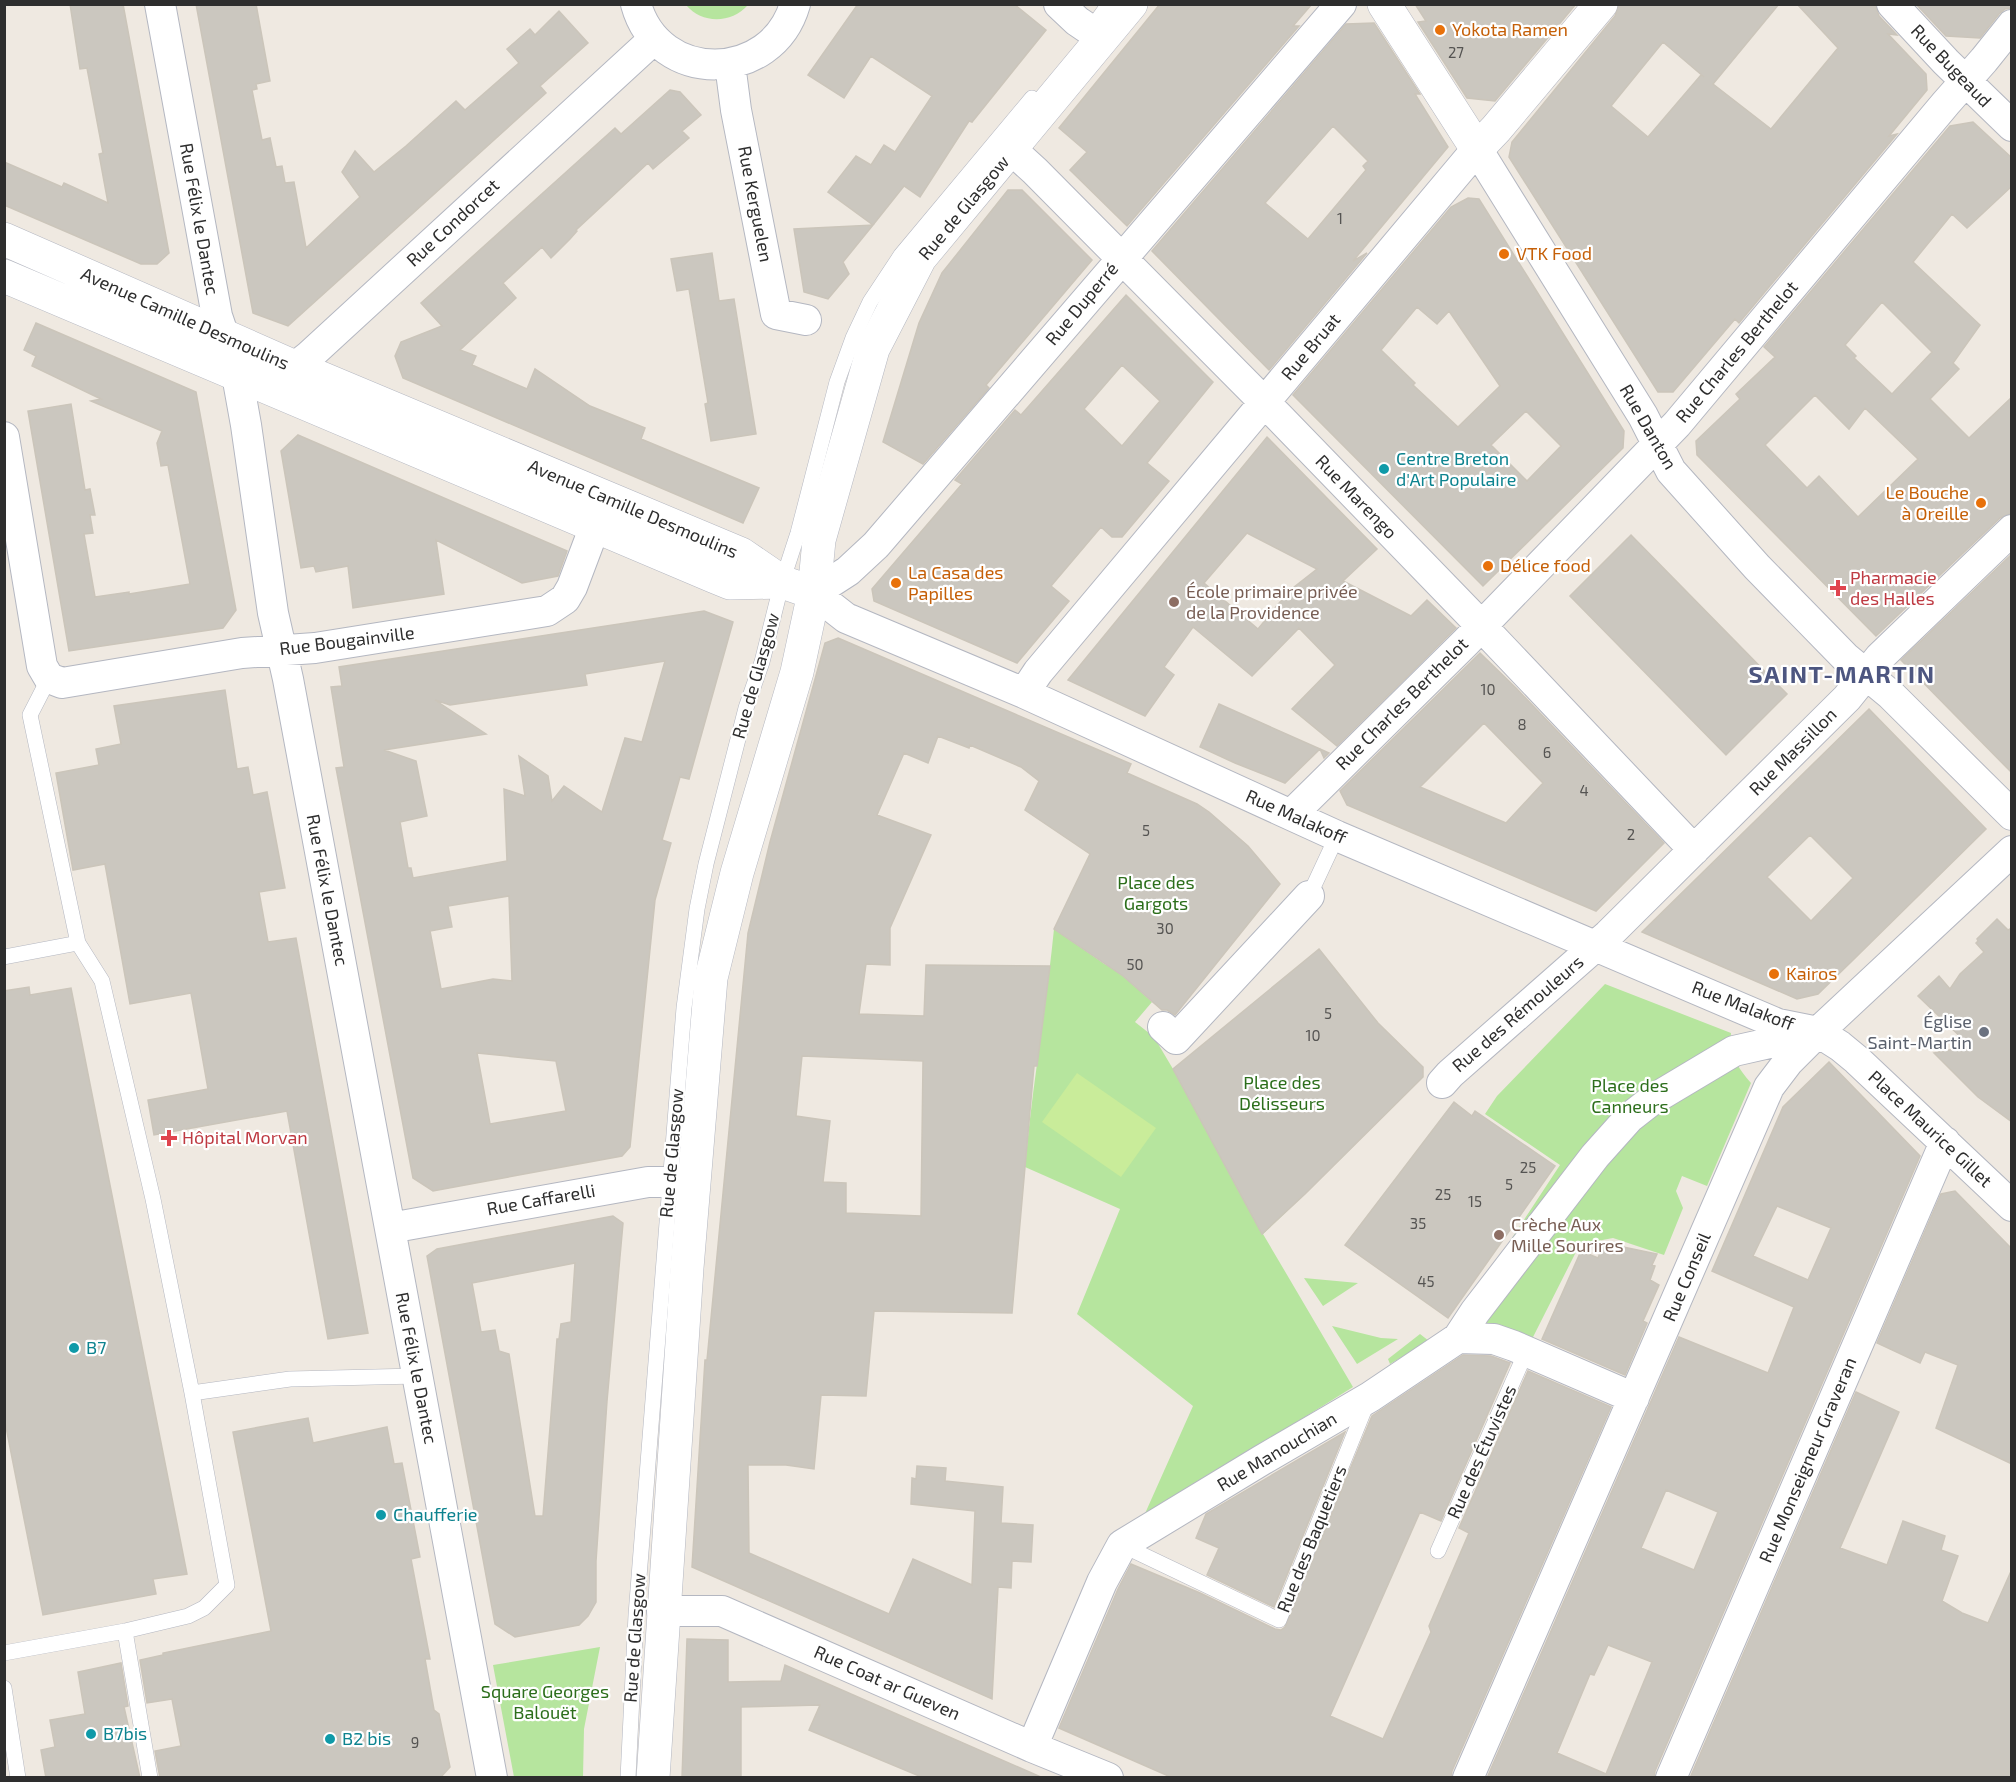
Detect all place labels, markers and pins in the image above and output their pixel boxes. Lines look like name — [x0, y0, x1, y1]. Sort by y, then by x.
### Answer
place label: Yokota Ramen — [1452, 18, 1568, 40]
marker: Yokota Ramen — [1433, 23, 1447, 37]
place label: VTK Food — [1516, 242, 1592, 264]
marker: VTK Food — [1497, 247, 1511, 261]
place label: Centre Breton d'Art Populaire — [1396, 447, 1516, 490]
marker: Centre Breton d'Art Populaire — [1377, 462, 1391, 476]
place label: Le Bouche à Oreille — [1886, 481, 1969, 524]
marker: Le Bouche à Oreille — [1974, 496, 1988, 510]
place label: Délice food — [1500, 554, 1591, 576]
marker: Délice food — [1481, 559, 1495, 573]
place label: La Casa des Papilles — [908, 561, 1003, 604]
place label: Pharmacie des Halles — [1850, 566, 1937, 609]
marker: La Casa des Papilles — [889, 576, 903, 590]
place label: École primaire privée de la Providence — [1186, 580, 1358, 623]
marker: Pharmacie des Halles — [1831, 581, 1845, 595]
marker: École primaire privée de la Providence — [1167, 595, 1181, 609]
place label: Kairos — [1786, 962, 1837, 984]
marker: Kairos — [1767, 967, 1781, 981]
place label: Église Saint-Martin — [1868, 1010, 1972, 1053]
marker: Église Saint-Martin — [1977, 1025, 1991, 1039]
place label: Hôpital Morvan — [182, 1126, 308, 1148]
marker: Hôpital Morvan — [160, 1129, 178, 1147]
place label: Crèche Aux Mille Sourires — [1511, 1213, 1624, 1256]
marker: Crèche Aux Mille Sourires — [1492, 1228, 1506, 1242]
place label: B7 — [86, 1336, 106, 1358]
marker: B7 — [67, 1341, 81, 1355]
place label: Chaufferie — [393, 1503, 478, 1525]
marker: Chaufferie — [374, 1508, 388, 1522]
place label: B7bis — [103, 1722, 147, 1744]
marker: B7bis — [84, 1727, 98, 1741]
place label: B2 bis — [342, 1727, 391, 1749]
marker: B2 bis — [323, 1732, 337, 1746]

